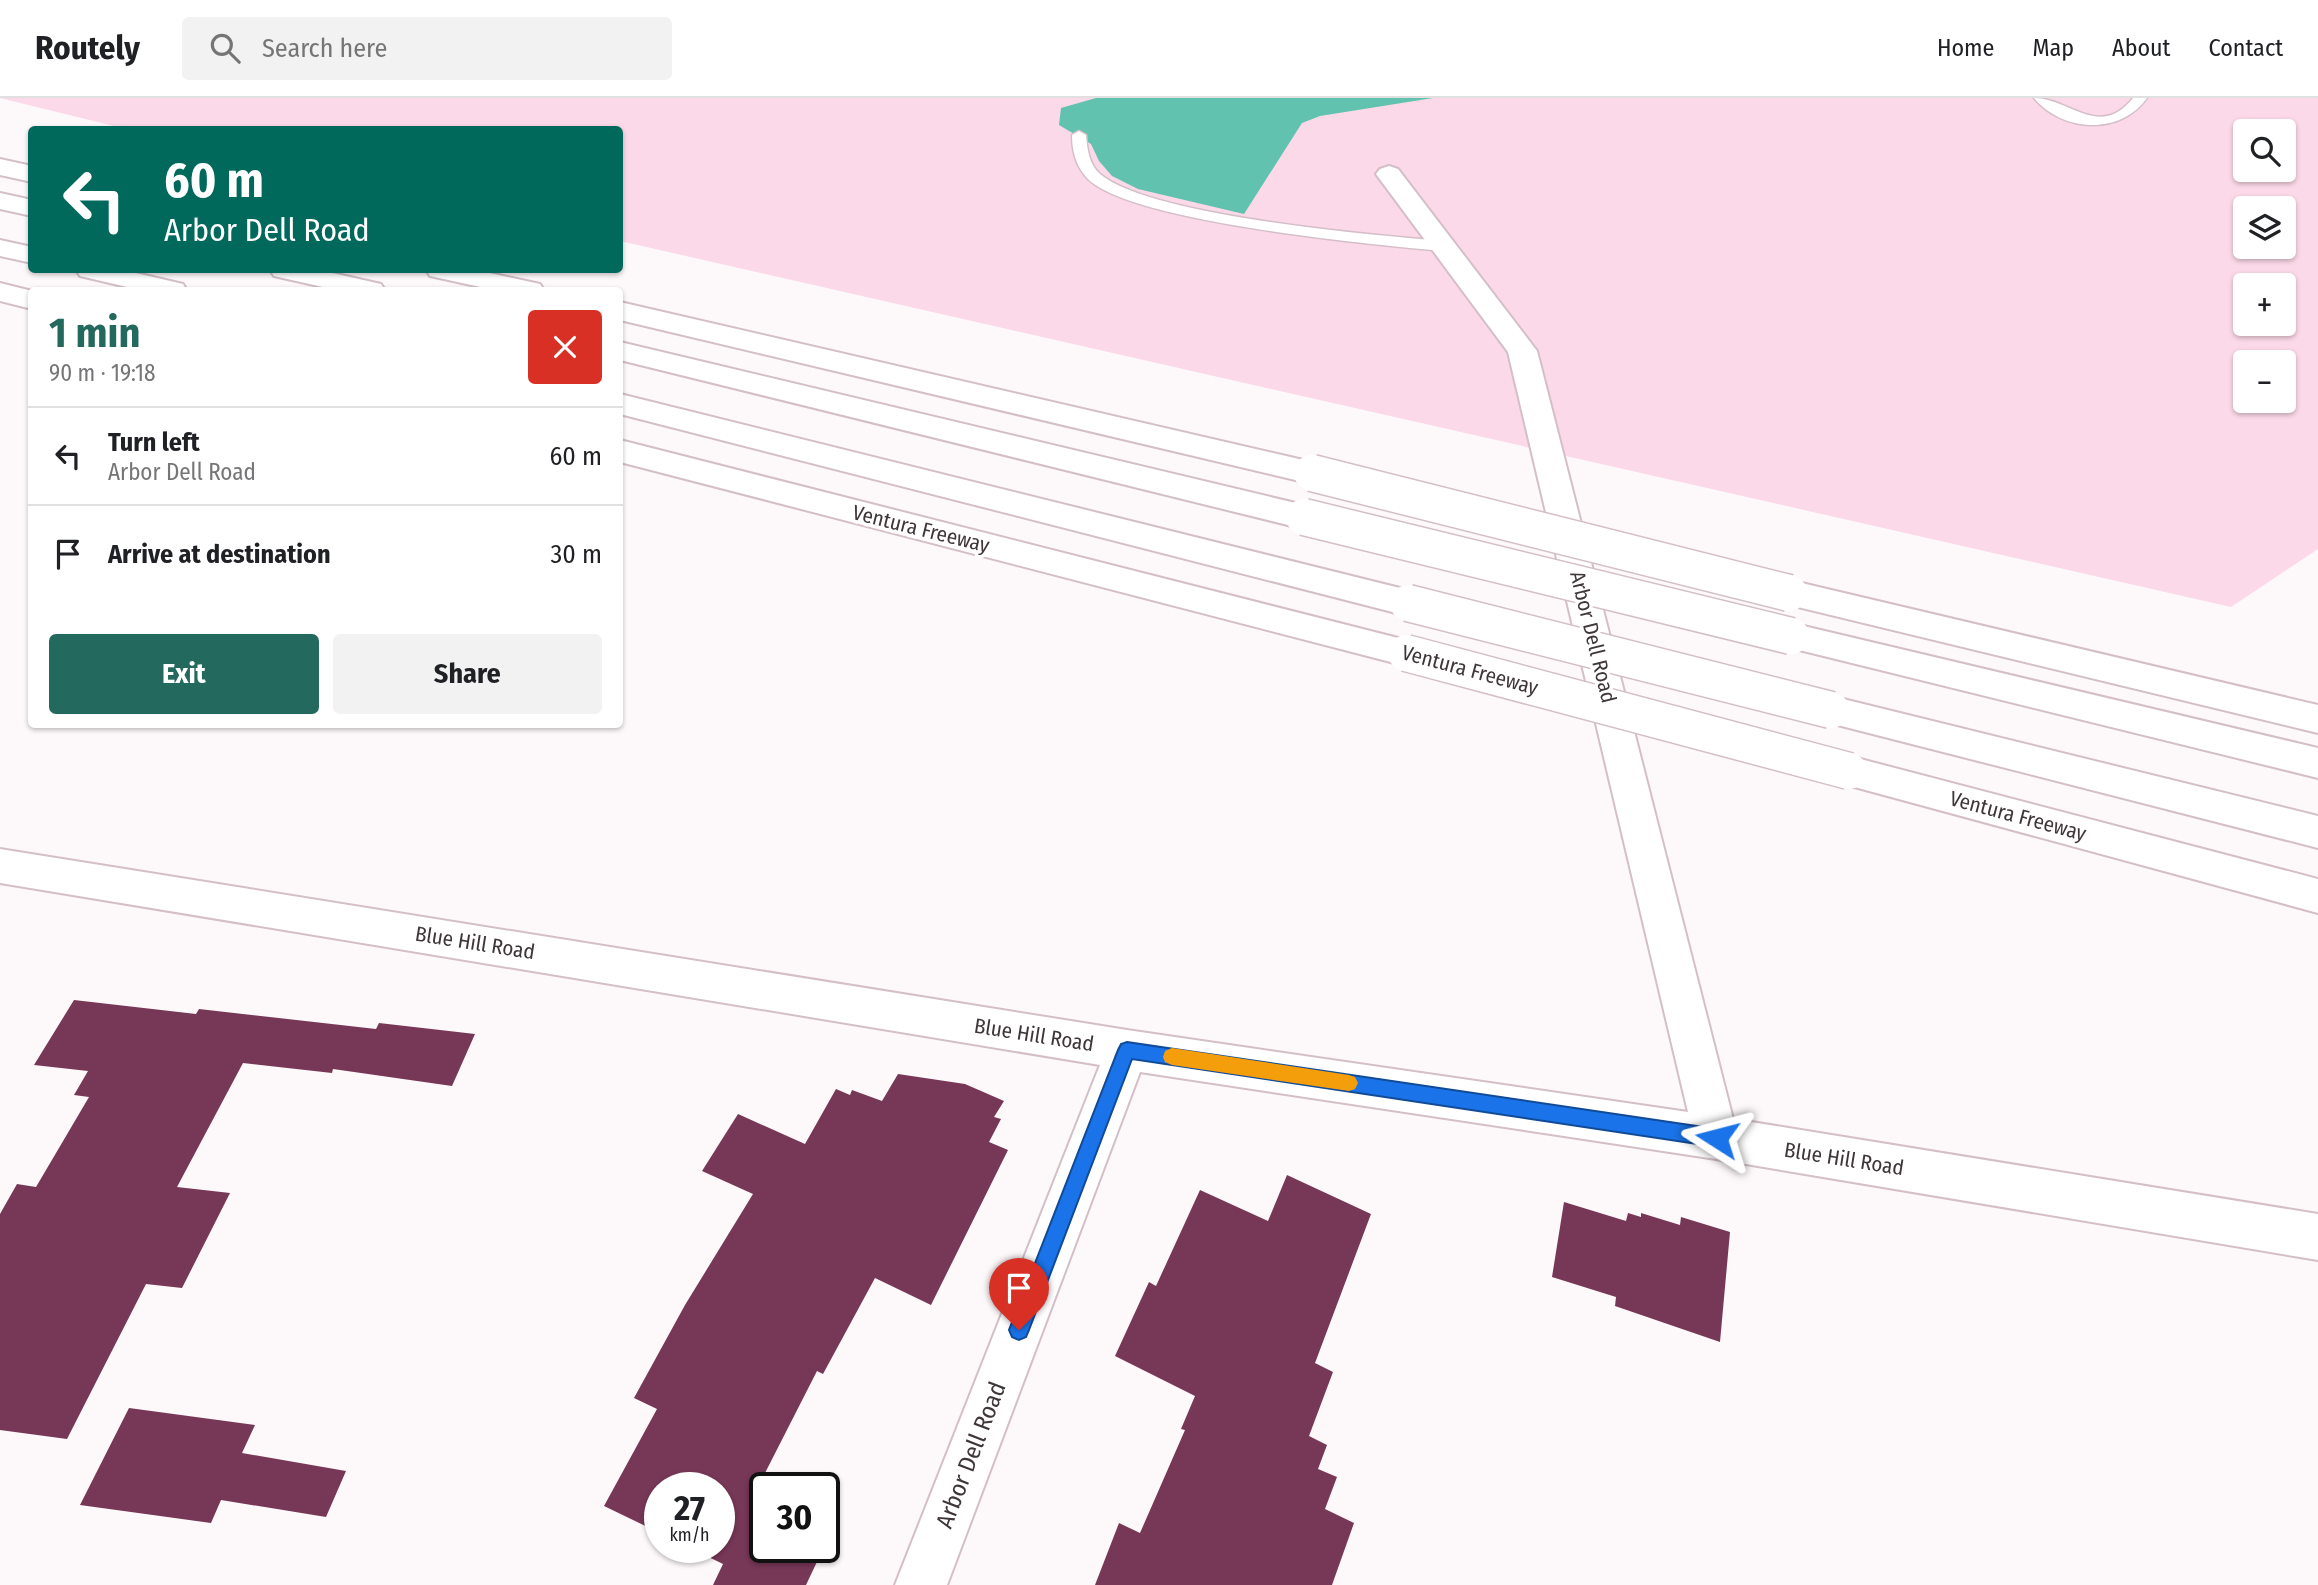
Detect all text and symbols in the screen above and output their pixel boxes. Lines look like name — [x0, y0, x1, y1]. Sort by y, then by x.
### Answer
search box — [182, 17, 672, 80]
text: Routely — [35, 28, 140, 68]
icon: search — [206, 29, 244, 67]
text: Search here — [262, 33, 387, 64]
text: Home — [1937, 34, 1994, 62]
text: Map — [2032, 34, 2074, 62]
text: About — [2112, 34, 2170, 62]
text: Contact — [2208, 34, 2283, 62]
map controls — [2233, 119, 2296, 413]
button: search — [2233, 119, 2296, 182]
text: 60 m — [164, 151, 264, 210]
icon: left — [49, 154, 140, 245]
button: layers — [2233, 196, 2296, 259]
text: Arbor Dell Road — [164, 211, 370, 249]
button: + — [2233, 273, 2296, 336]
text: 1 min — [49, 308, 140, 358]
button: close — [528, 310, 602, 384]
button: − — [2233, 350, 2296, 413]
text: 90 m · 19:18 — [49, 359, 156, 387]
text: Turn left — [108, 427, 200, 458]
icon: left — [49, 437, 87, 475]
text: 60 m — [549, 441, 602, 472]
text: Arbor Dell Road — [108, 458, 256, 486]
street label: Ventura Freeway — [850, 499, 993, 559]
icon: arrive — [49, 535, 87, 573]
text: Arrive at destination — [108, 539, 331, 570]
text: 30 m — [551, 539, 602, 570]
street label: Arbor Dell Road — [1564, 568, 1622, 706]
button: Exit — [49, 634, 319, 714]
button: Share — [333, 634, 602, 714]
street label: Ventura Freeway — [1399, 639, 1542, 701]
street label: Ventura Freeway — [1947, 785, 2090, 847]
street label: Blue Hill Road — [413, 921, 537, 965]
street label: Blue Hill Road — [972, 1013, 1096, 1057]
position arrow — [1680, 1101, 1754, 1175]
street label: Blue Hill Road — [1782, 1137, 1906, 1181]
pin — [989, 1258, 1049, 1330]
icon: arrive — [1000, 1269, 1038, 1307]
street label: Arbor Dell Road — [930, 1378, 1012, 1532]
speed limit sign: 30 — [749, 1472, 840, 1563]
text: 27 — [674, 1487, 705, 1529]
text: km/h — [669, 1524, 710, 1546]

